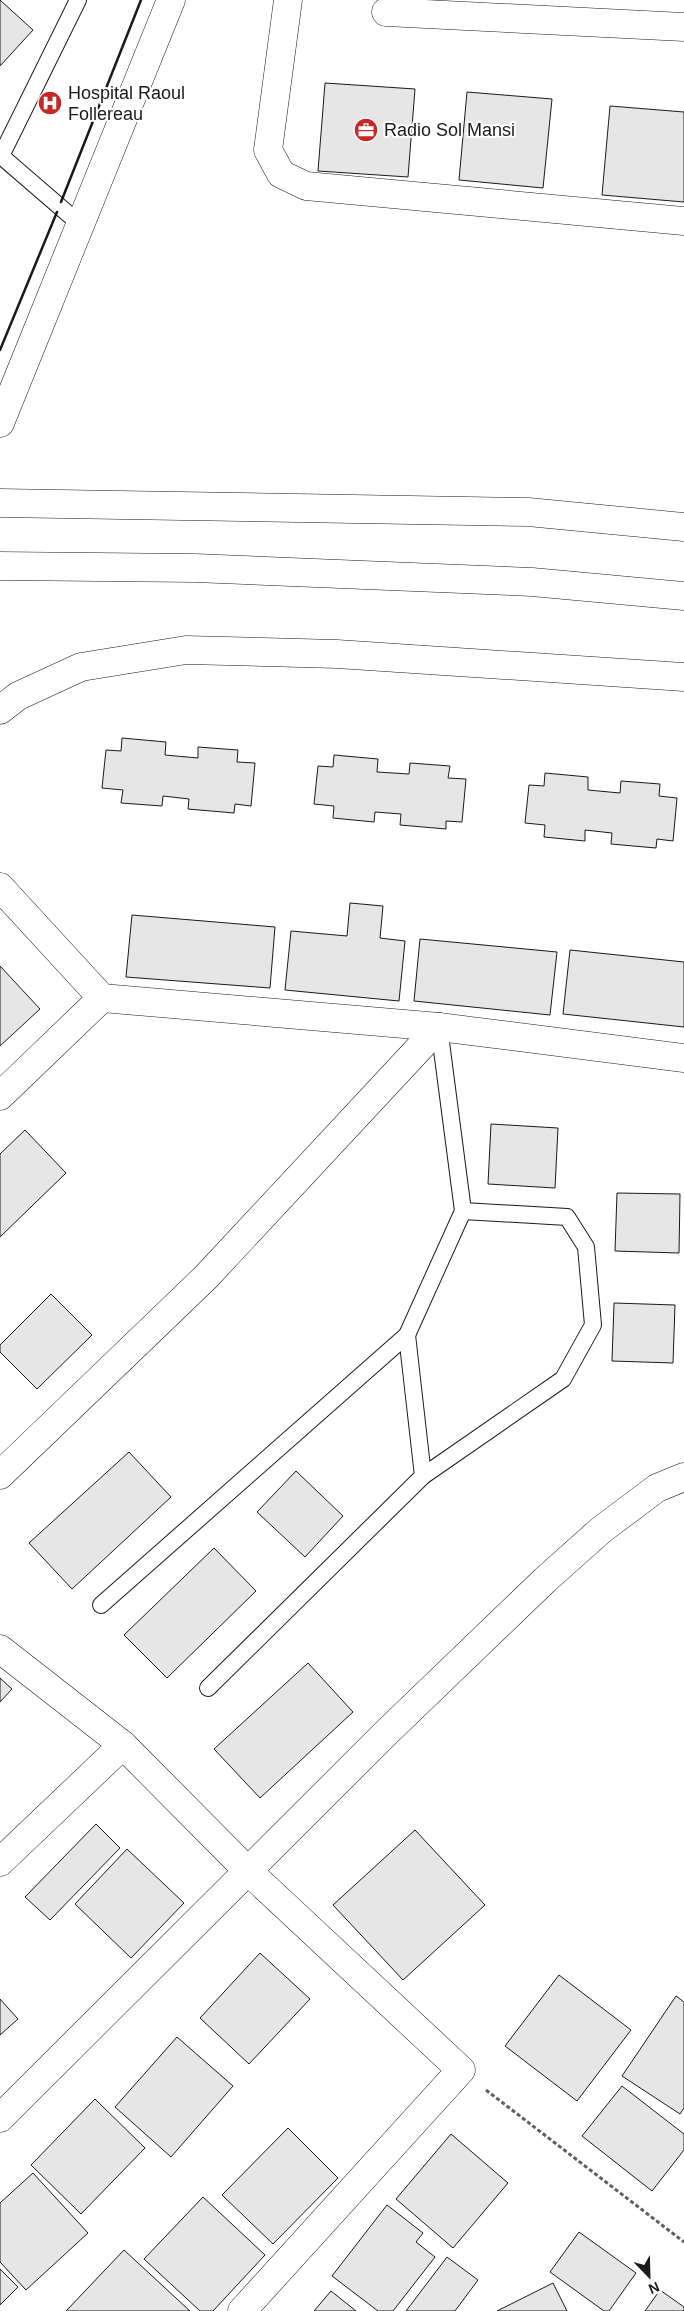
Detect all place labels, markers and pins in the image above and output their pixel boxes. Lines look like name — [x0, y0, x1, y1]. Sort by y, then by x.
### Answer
place label: Hospital Raoul Follereau — [68, 83, 185, 124]
hospital icon: Hospital Raoul Follereau — [37, 90, 63, 116]
office icon: Radio Sol Mansi — [353, 117, 379, 143]
place label: Radio Sol Mansi — [384, 120, 515, 140]

